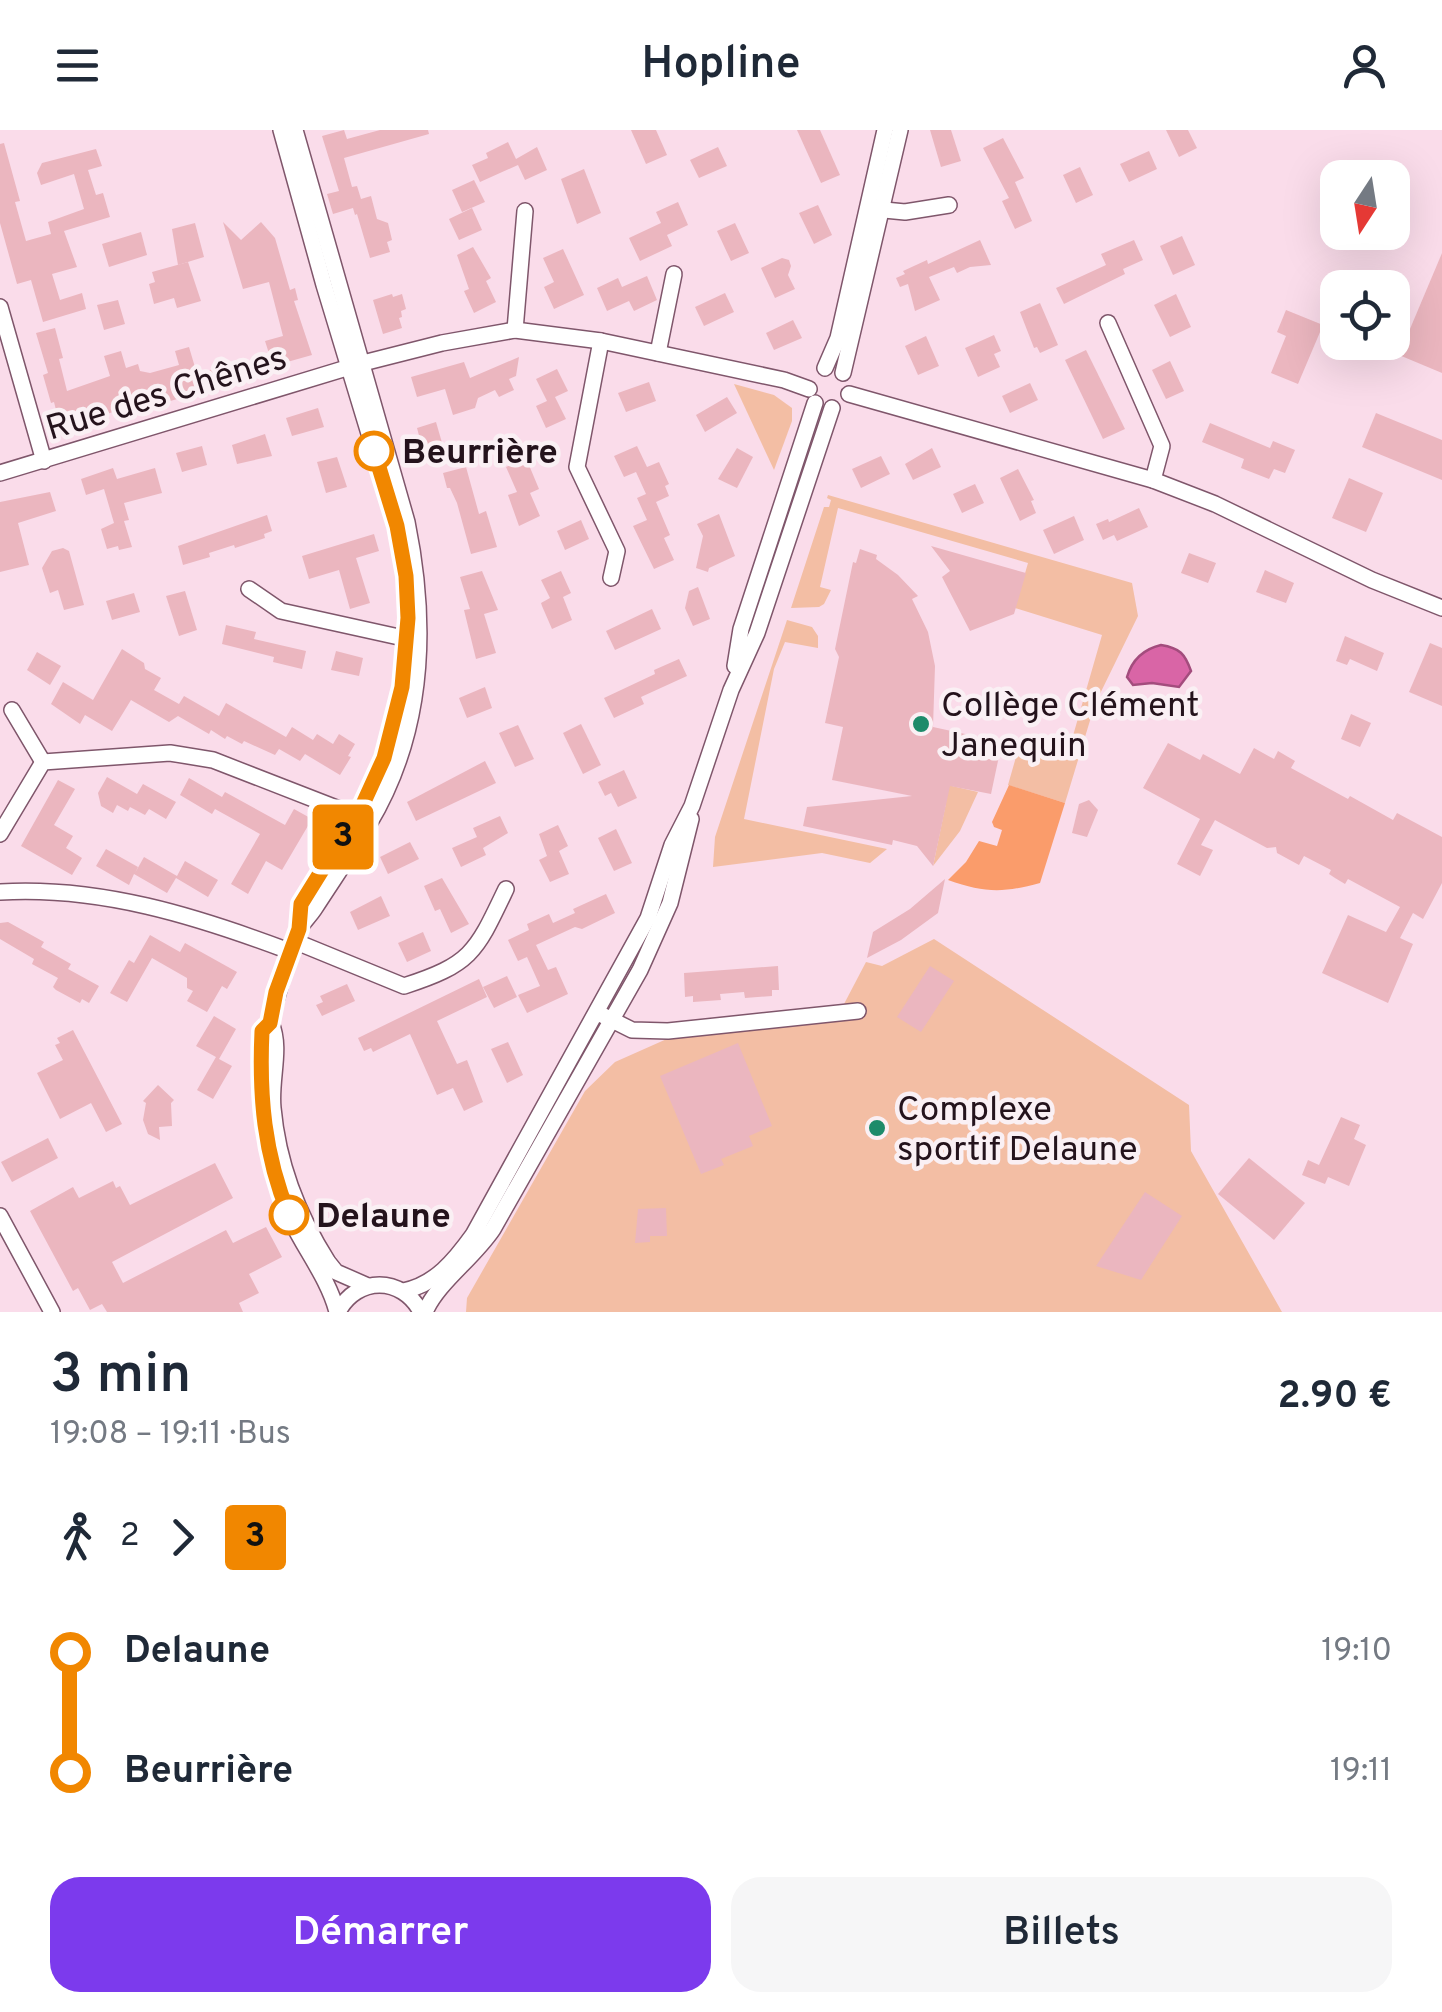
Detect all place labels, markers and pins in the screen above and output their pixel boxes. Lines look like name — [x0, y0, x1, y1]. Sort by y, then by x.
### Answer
marker: Beurrière — [355, 432, 393, 470]
place label: Beurrière — [402, 432, 558, 476]
place label: Collège Clément Janequin — [941, 685, 1200, 769]
marker: Collège Clément Janequin — [910, 713, 932, 735]
place label: Complexe sportif Delaune — [897, 1089, 1137, 1173]
marker: Complexe sportif Delaune — [866, 1117, 888, 1139]
marker: Delaune — [270, 1196, 308, 1234]
place label: Delaune — [316, 1196, 451, 1240]

